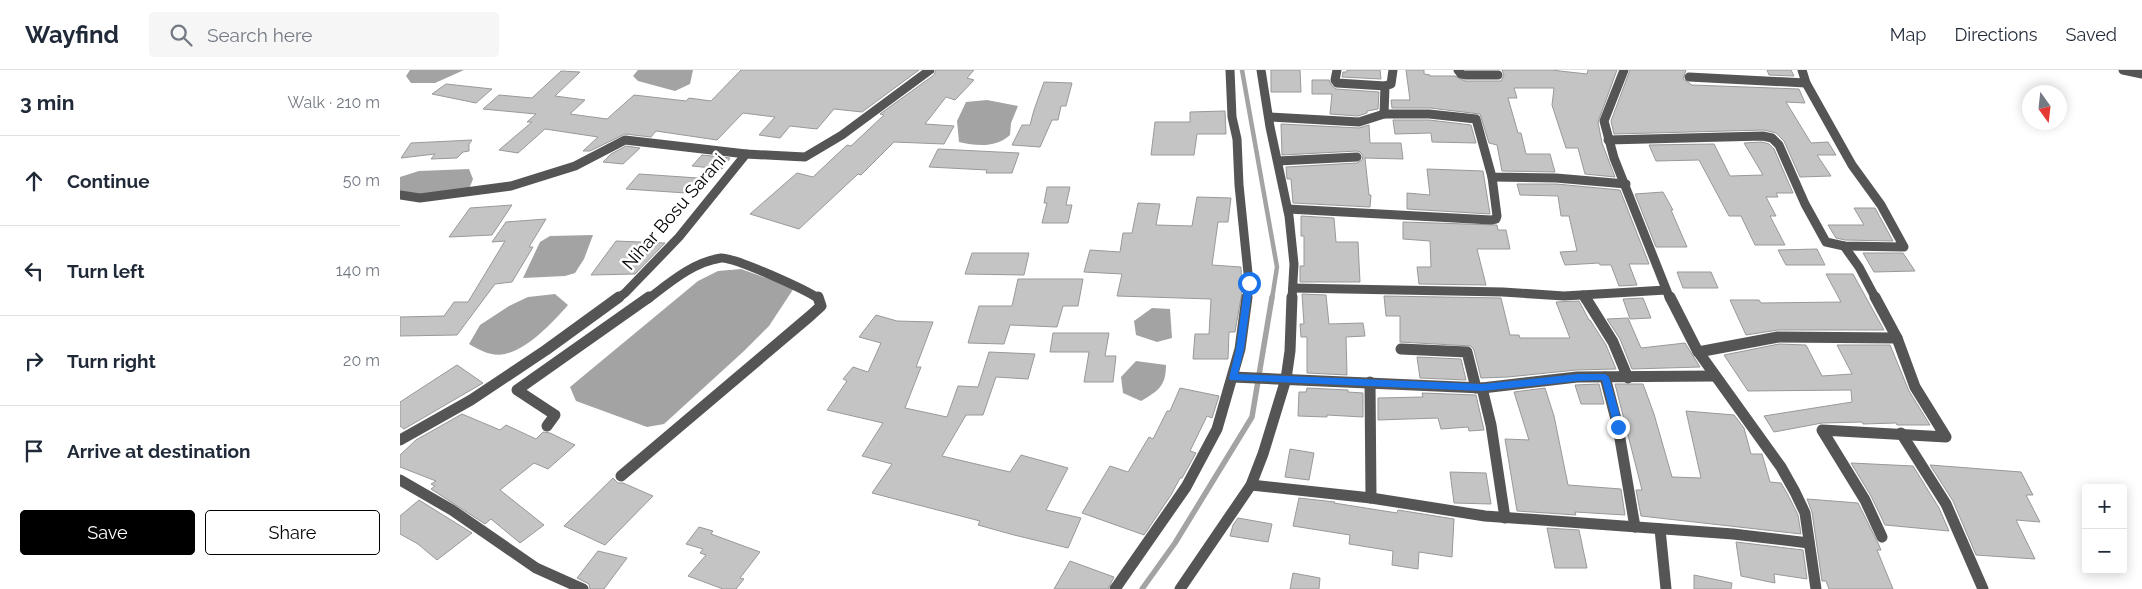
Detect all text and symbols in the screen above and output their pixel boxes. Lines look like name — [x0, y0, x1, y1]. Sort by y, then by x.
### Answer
search box — [149, 12, 499, 57]
text: Wayfind — [25, 20, 119, 49]
icon: search — [167, 21, 195, 49]
text: Search here — [207, 24, 312, 46]
text: Map — [1890, 24, 1926, 45]
text: Directions — [1954, 24, 2038, 45]
text: Saved — [2066, 24, 2117, 45]
north arrow — [2022, 85, 2067, 130]
text: 3 min — [20, 90, 74, 115]
text: Walk · 210 m — [288, 93, 380, 112]
street label: Nihar Bosu Sarani — [618, 149, 730, 274]
icon: ahead — [20, 167, 48, 195]
text: Continue — [67, 170, 150, 192]
text: 50 m — [343, 171, 380, 190]
icon: left — [20, 257, 48, 285]
text: Turn left — [67, 260, 144, 282]
text: 140 m — [336, 261, 380, 280]
route start — [1238, 272, 1261, 295]
icon: right — [20, 347, 48, 375]
text: Turn right — [67, 350, 156, 372]
text: 20 m — [343, 351, 380, 370]
route end — [1607, 416, 1630, 439]
icon: arrive — [20, 437, 48, 465]
text: Arrive at destination — [67, 440, 251, 462]
map controls — [2082, 484, 2127, 574]
button: + — [2082, 484, 2127, 529]
button: Save — [20, 510, 195, 555]
button: Share — [205, 510, 380, 555]
button: − — [2082, 529, 2127, 574]

